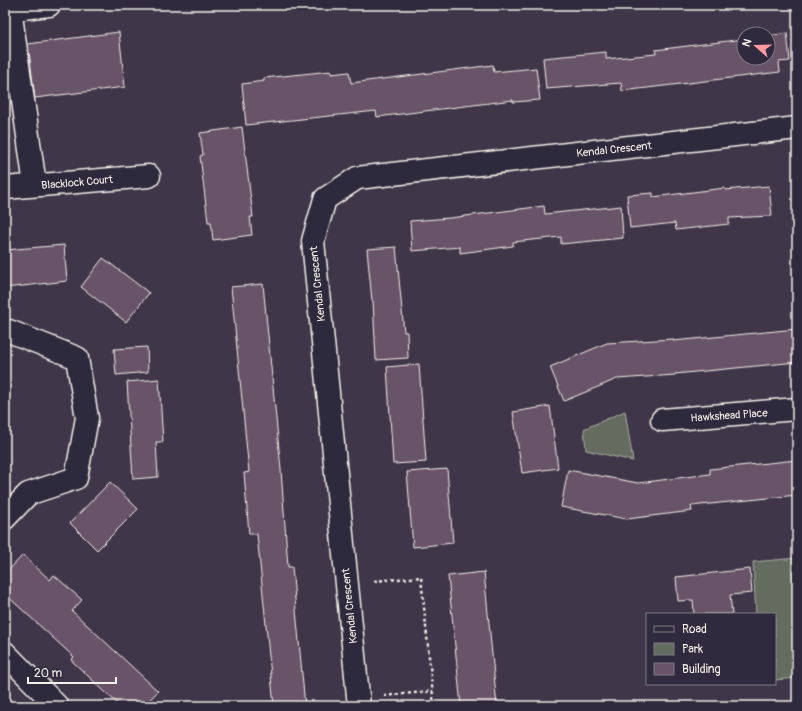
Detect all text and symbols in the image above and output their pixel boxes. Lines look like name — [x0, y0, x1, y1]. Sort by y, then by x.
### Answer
north arrow — [736, 26, 776, 66]
text: N — [740, 37, 755, 48]
street label: Kendal Crescent — [576, 139, 653, 160]
street label: Blacklock Court — [41, 173, 114, 192]
street label: Kendal Crescent — [307, 245, 328, 322]
street label: Hawkshead Place — [690, 406, 769, 425]
street label: Kendal Crescent — [339, 567, 360, 644]
legend — [646, 613, 776, 685]
text: Road — [682, 622, 707, 637]
text: Park — [682, 642, 703, 657]
scale bar — [28, 659, 116, 685]
text: Building — [682, 662, 721, 677]
text: 20 m — [34, 666, 63, 681]

